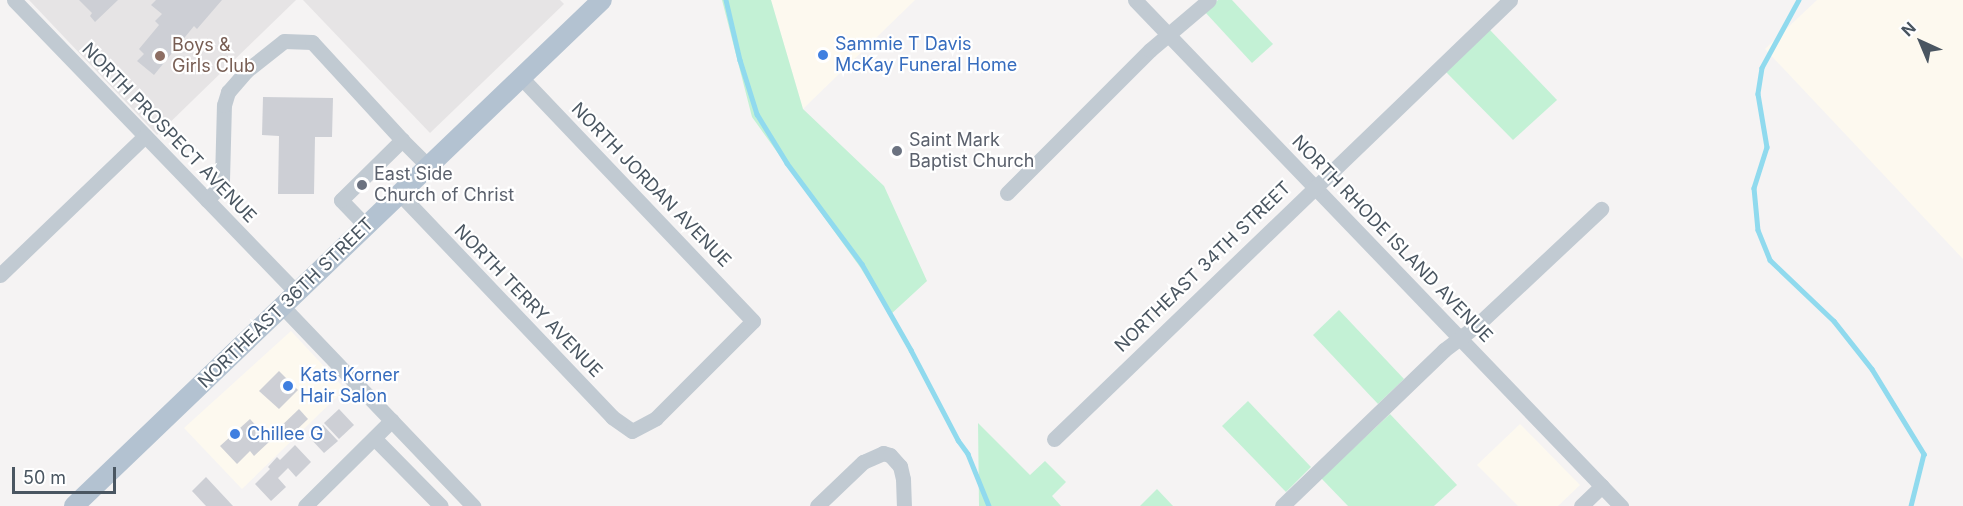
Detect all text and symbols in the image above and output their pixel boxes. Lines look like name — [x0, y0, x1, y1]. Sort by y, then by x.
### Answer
north arrow — [1891, 12, 1951, 72]
text: N — [1897, 18, 1920, 40]
place label: Sammie T Davis McKay Funeral Home — [835, 34, 1017, 76]
place label: Boys & Girls Club — [172, 35, 255, 78]
street label: NORTH PROSPECT AVENUE — [77, 39, 261, 227]
marker: Sammie T Davis McKay Funeral Home — [816, 48, 830, 62]
marker: Boys & Girls Club — [153, 49, 167, 63]
street label: NORTH JORDAN AVENUE — [567, 98, 735, 272]
place label: Saint Mark Baptist Church — [909, 130, 1034, 172]
street label: NORTH RHODE ISLAND AVENUE — [1287, 131, 1497, 347]
marker: Saint Mark Baptist Church — [890, 144, 904, 158]
place label: East Side Church of Christ — [374, 164, 514, 207]
street label: NORTHEAST 34TH STREET — [1111, 177, 1295, 357]
marker: East Side Church of Christ — [355, 178, 369, 192]
street label: NORTHEAST 36TH STREET — [194, 213, 378, 393]
street label: NORTH TERRY AVENUE — [450, 220, 606, 382]
place label: Kats Korner Hair Salon — [300, 365, 400, 407]
marker: Kats Korner Hair Salon — [281, 379, 295, 393]
place label: Chillee G — [247, 423, 323, 445]
marker: Chillee G — [228, 427, 242, 441]
scale bar — [15, 455, 118, 493]
text: 50 m — [23, 467, 66, 488]

